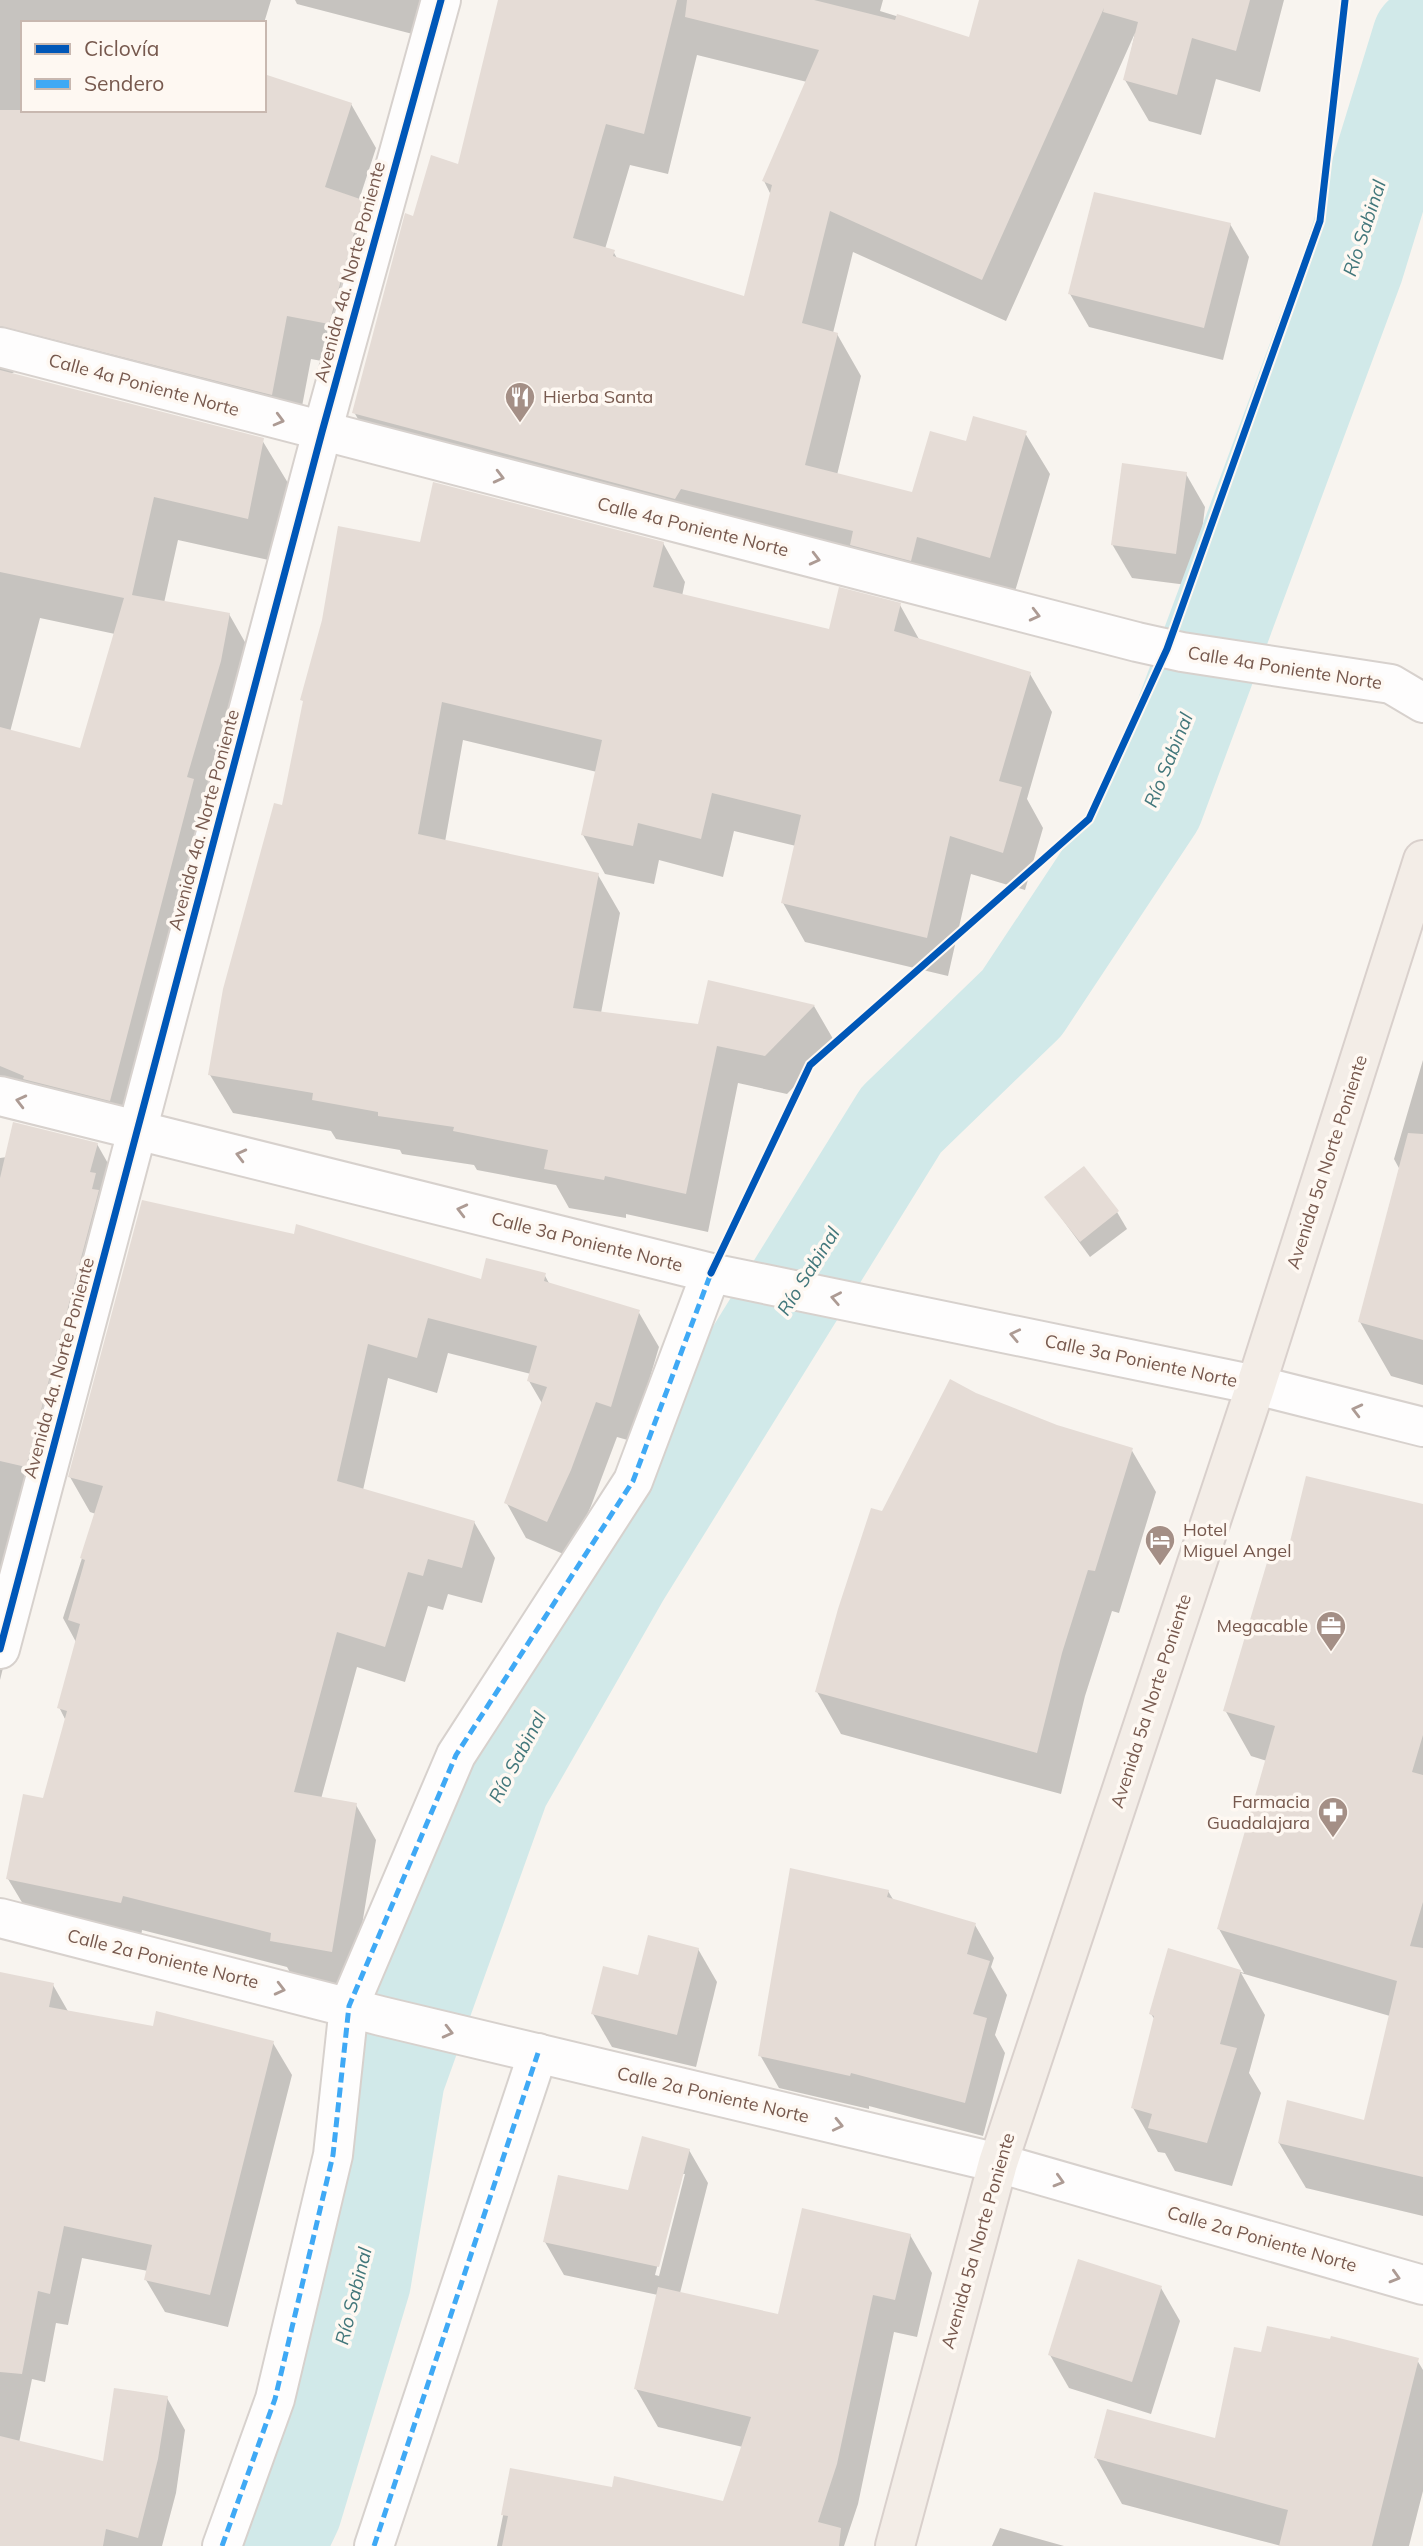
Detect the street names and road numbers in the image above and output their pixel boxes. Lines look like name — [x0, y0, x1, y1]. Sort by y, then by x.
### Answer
street label: Avenida 4a. Norte Poniente — [309, 159, 390, 385]
street label: Calle 4a Poniente Norte — [46, 348, 242, 421]
street label: Calle 4a Poniente Norte — [595, 492, 791, 561]
street label: Calle 4a Poniente Norte — [1186, 641, 1384, 694]
street label: Avenida 4a. Norte Poniente — [163, 707, 244, 933]
street label: Avenida 5a Norte Poniente — [1281, 1052, 1372, 1272]
street label: Calle 3a Poniente Norte — [489, 1207, 685, 1276]
street label: Avenida 4a. Norte Poniente — [18, 1255, 99, 1481]
street label: Calle 3a Poniente Norte — [1043, 1329, 1240, 1392]
street label: Avenida 5a Norte Poniente — [1105, 1591, 1196, 1811]
street label: Calle 2a Poniente Norte — [65, 1924, 261, 1993]
street label: Calle 2a Poniente Norte — [615, 2061, 811, 2128]
street label: Avenida 5a Norte Poniente — [936, 2130, 1019, 2352]
street label: Calle 2a Poniente Norte — [1165, 2200, 1360, 2277]

